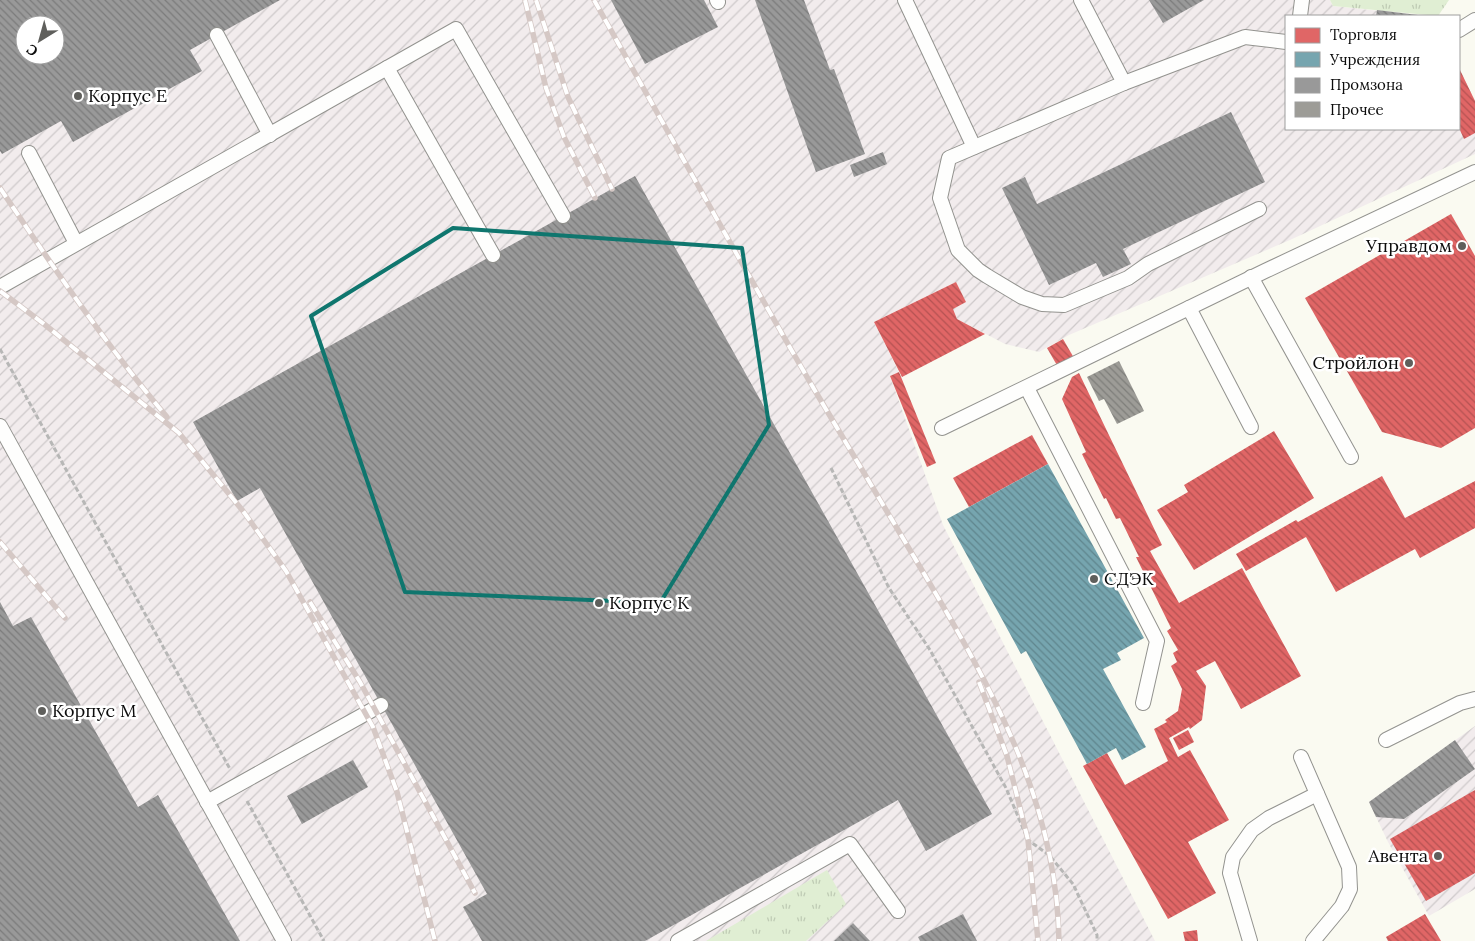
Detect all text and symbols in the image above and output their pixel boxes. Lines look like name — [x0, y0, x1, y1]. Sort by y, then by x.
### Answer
north arrow — [15, 15, 65, 65]
legend — [1285, 15, 1460, 130]
text: Торговля — [1330, 25, 1397, 44]
text: С — [23, 40, 41, 60]
text: Учреждения — [1329, 50, 1420, 69]
text: Промзона — [1330, 75, 1403, 94]
place label: Корпус Е — [88, 84, 167, 107]
marker: Корпус Е — [72, 90, 84, 102]
text: Прочее — [1330, 100, 1384, 119]
place label: Управдом — [1365, 234, 1452, 257]
marker: Управдом — [1456, 240, 1468, 252]
place label: Стройлон — [1313, 351, 1399, 374]
marker: Стройлон — [1403, 357, 1415, 369]
place label: СДЭК — [1104, 567, 1154, 590]
marker: СДЭК — [1088, 573, 1100, 585]
place label: Корпус К — [609, 591, 690, 614]
marker: Корпус К — [593, 597, 605, 609]
place label: Корпус М — [52, 699, 136, 722]
marker: Корпус М — [36, 705, 48, 717]
place label: Авента — [1367, 844, 1428, 867]
marker: Авента — [1432, 850, 1444, 862]

